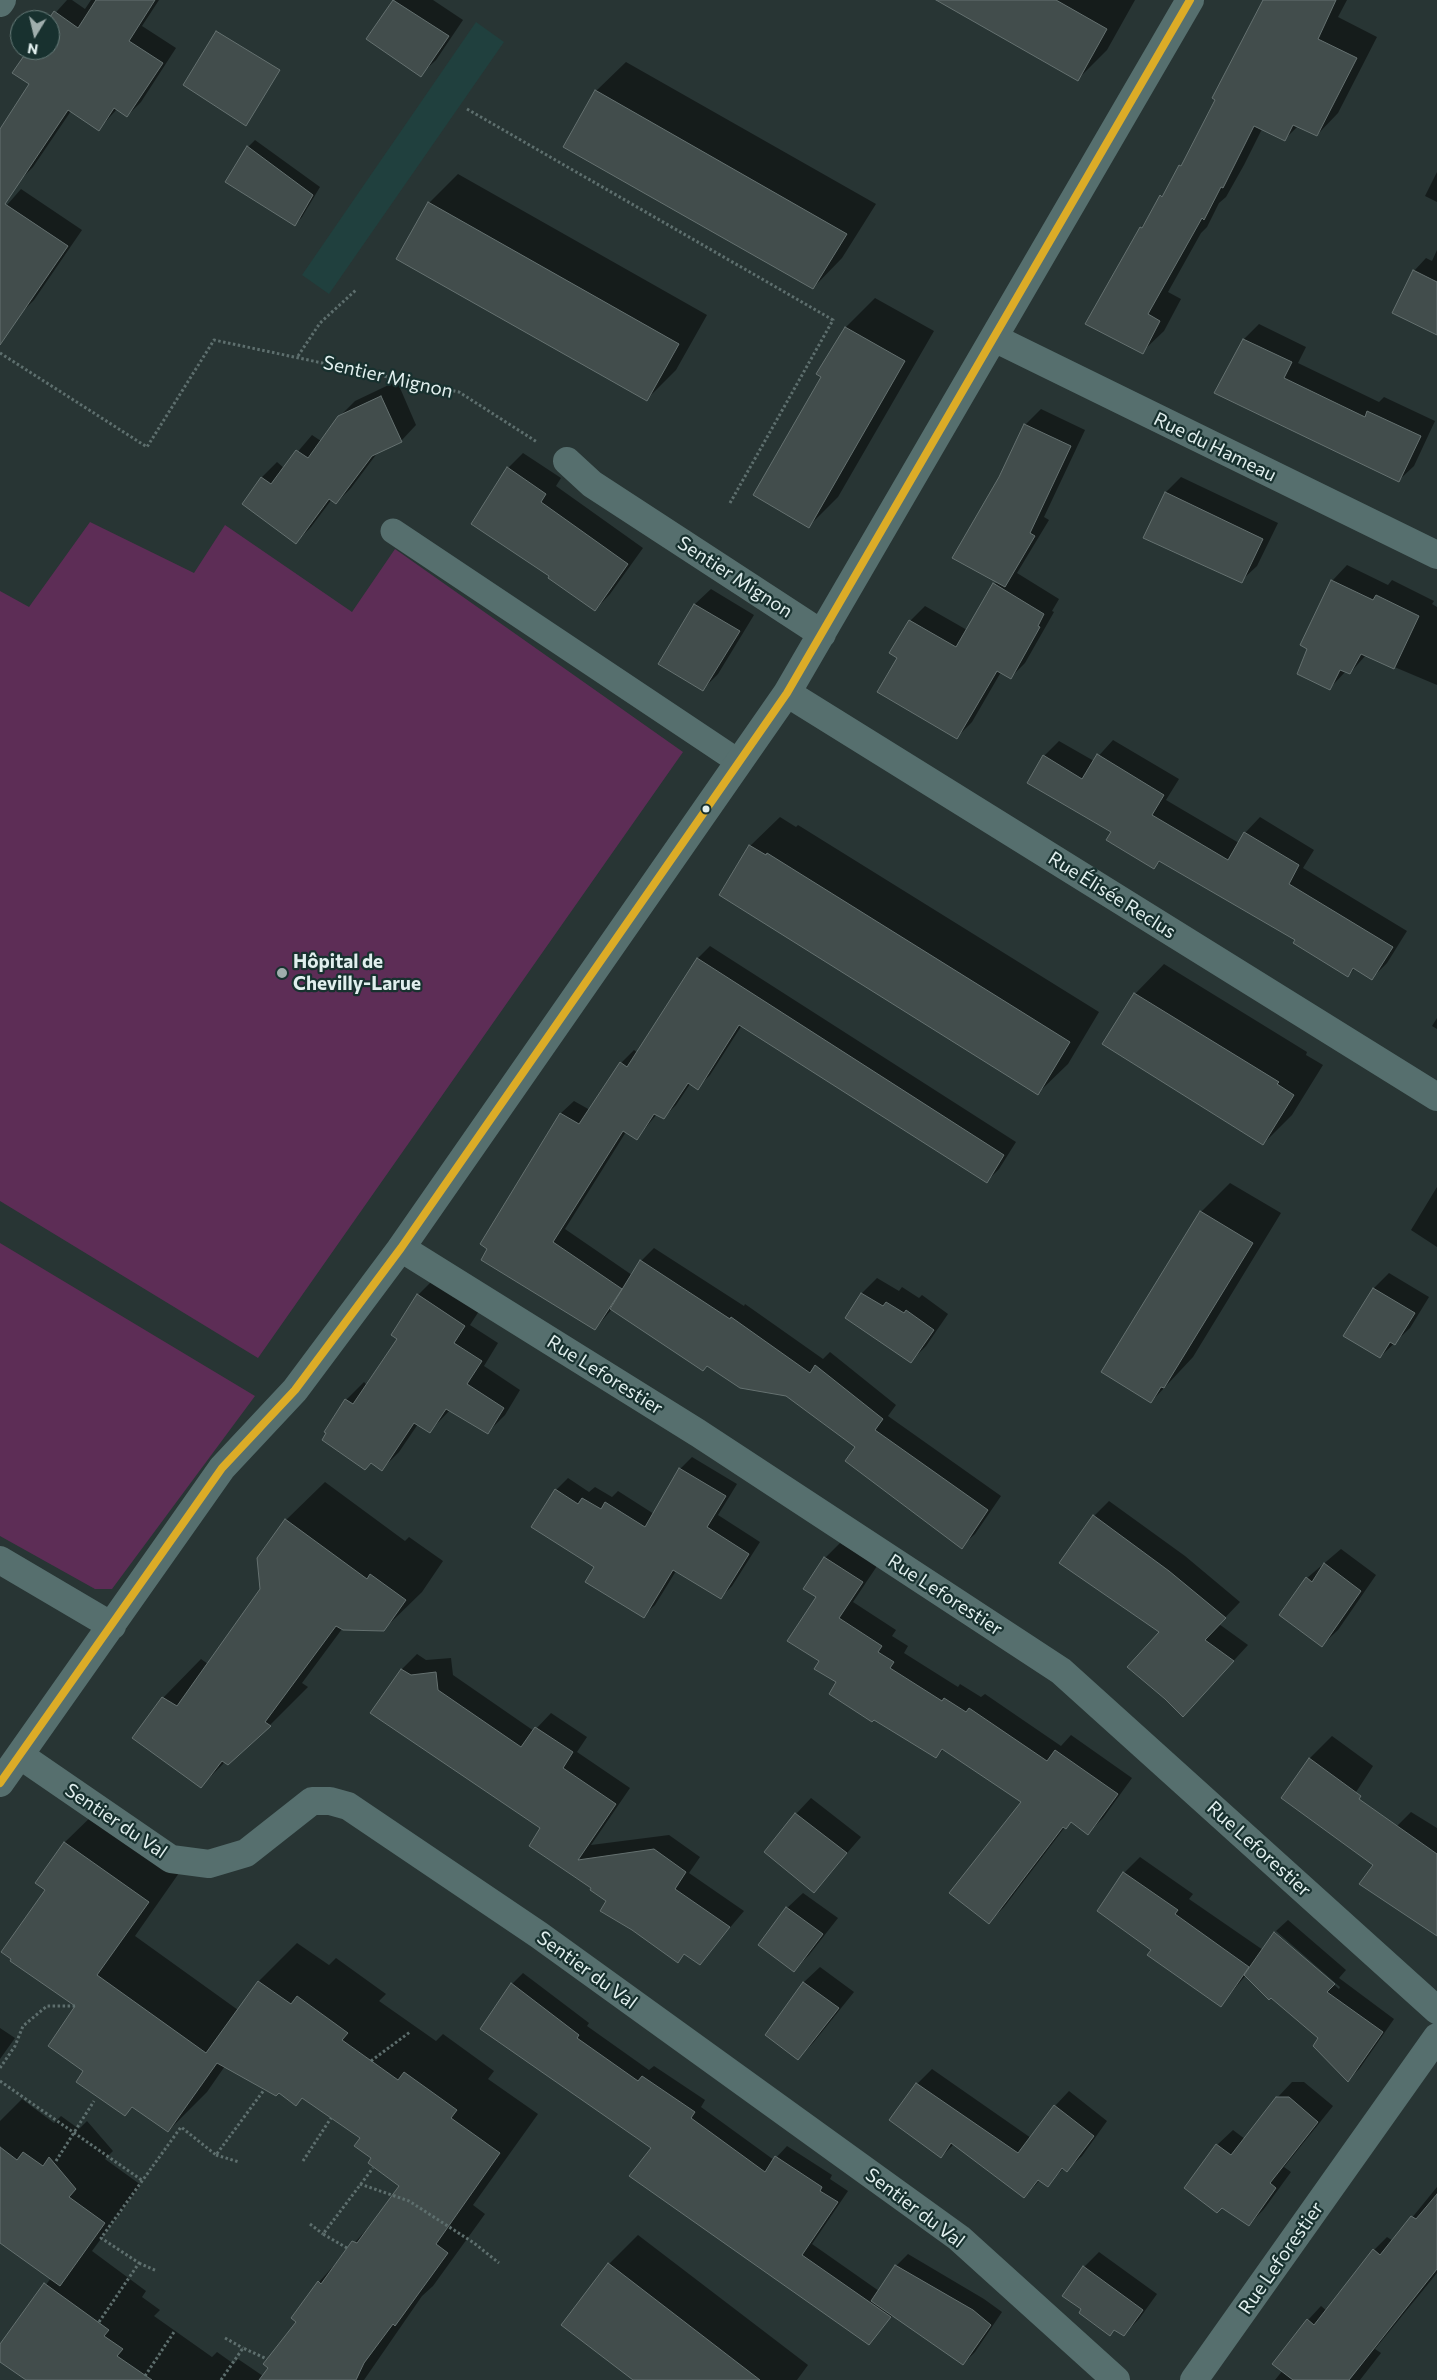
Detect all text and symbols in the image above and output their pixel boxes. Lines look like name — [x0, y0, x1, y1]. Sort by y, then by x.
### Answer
north arrow — [10, 10, 60, 60]
text: N — [26, 40, 39, 59]
street label: Sentier Mignon — [321, 351, 455, 403]
street label: Rue du Hameau — [1150, 408, 1280, 486]
street label: Sentier Mignon — [673, 531, 797, 623]
unlabelled marker — [701, 804, 711, 814]
street label: Rue Élisée Reclus — [1044, 847, 1180, 943]
place label: Hôpital de Chevilly-Larue — [293, 951, 421, 995]
marker: Hôpital de Chevilly-Larue — [275, 966, 289, 980]
street label: Rue Leforestier — [543, 1330, 667, 1420]
street label: Rue Leforestier — [883, 1549, 1007, 1641]
street label: Sentier du Val — [61, 1779, 171, 1863]
street label: Rue Leforestier — [1202, 1796, 1316, 1902]
street label: Sentier du Val — [533, 1926, 641, 2014]
street label: Sentier du Val — [861, 2163, 969, 2253]
street label: Rue Leforestier — [1234, 2197, 1328, 2319]

